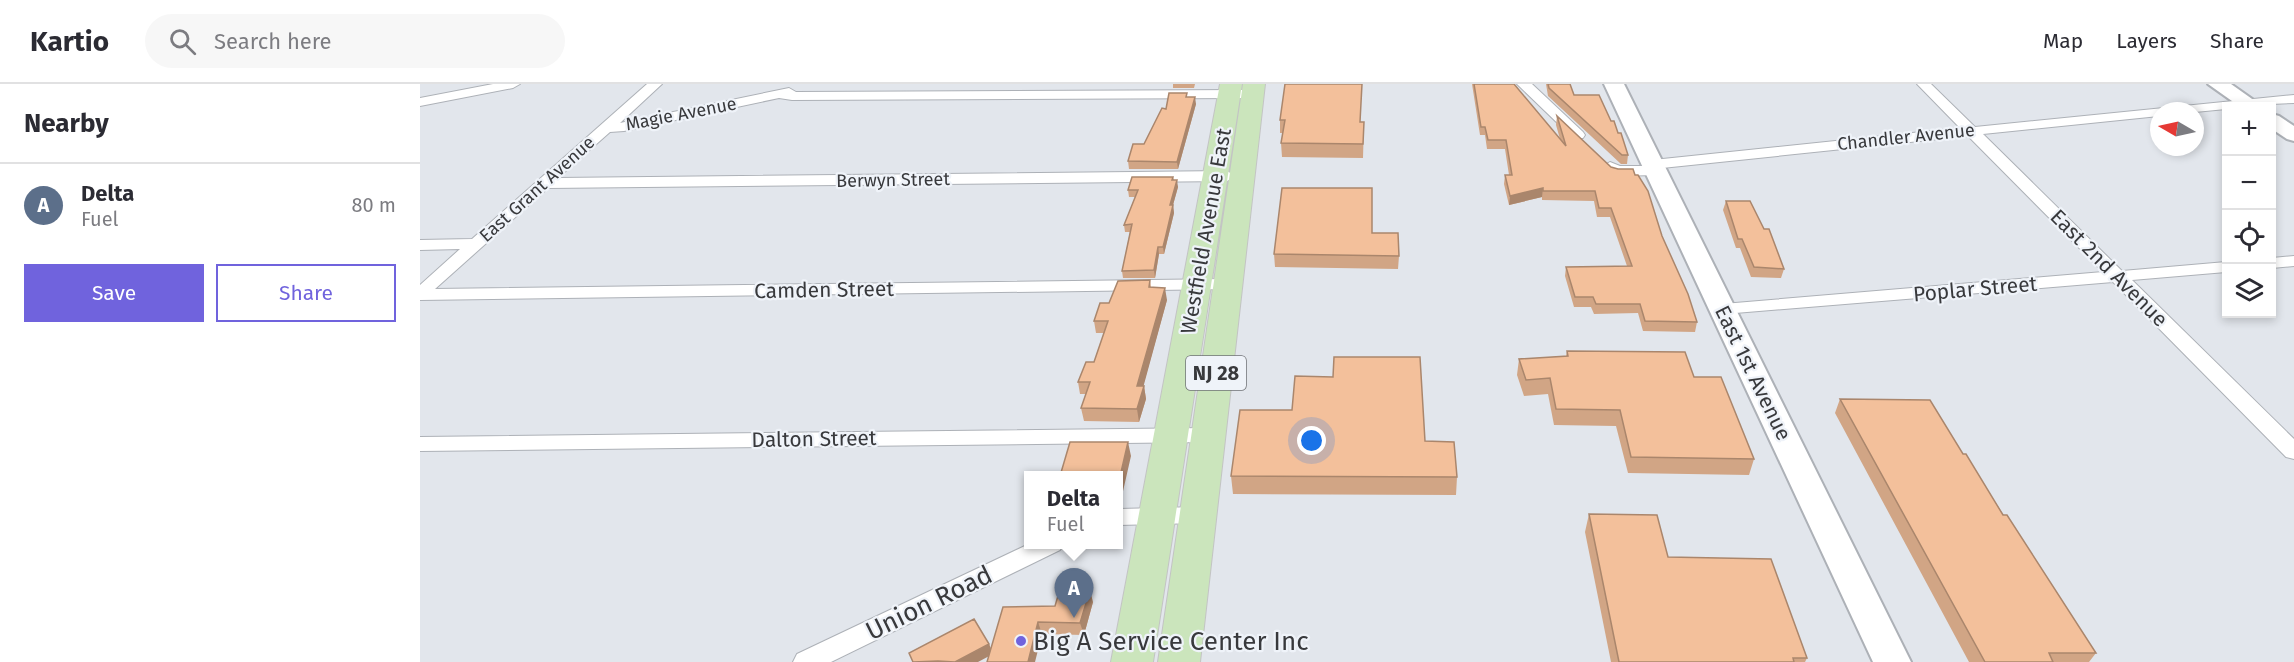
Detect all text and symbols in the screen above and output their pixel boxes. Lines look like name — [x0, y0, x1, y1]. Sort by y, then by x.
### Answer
search box — [145, 14, 565, 68]
text: Kartio — [30, 25, 109, 58]
icon: search — [166, 25, 199, 58]
text: Search here — [214, 28, 332, 55]
text: Map — [2043, 28, 2083, 54]
text: Layers — [2116, 28, 2177, 54]
text: Share — [2210, 28, 2264, 54]
street label: Magie Avenue — [624, 92, 738, 136]
north arrow — [2150, 102, 2204, 156]
map controls — [2222, 102, 2276, 318]
button: + — [2222, 102, 2276, 156]
text: Nearby — [24, 108, 109, 139]
street label: Chandler Avenue — [1836, 119, 1976, 155]
street label: Westfield Avenue East — [1175, 126, 1237, 336]
street label: East Grant Avenue — [475, 131, 599, 247]
button: − — [2222, 156, 2276, 210]
street label: Berwyn Street — [836, 168, 950, 192]
text: Delta — [81, 180, 134, 207]
text: A — [38, 193, 49, 217]
text: 80 m — [351, 193, 396, 217]
street label: East 2nd Avenue — [2045, 204, 2173, 332]
text: Fuel — [81, 207, 118, 231]
button: locate — [2222, 210, 2276, 264]
button: Save — [24, 264, 204, 322]
button: Share — [216, 264, 396, 322]
button: layers — [2222, 264, 2276, 318]
street label: Poplar Street — [1912, 271, 2039, 307]
street label: Camden Street — [754, 276, 895, 304]
street label: East 1st Avenue — [1709, 301, 1797, 445]
road number: NJ 28 — [1186, 356, 1246, 390]
street label: Dalton Street — [751, 425, 877, 453]
your location — [1297, 426, 1326, 455]
popup — [1024, 471, 1123, 549]
text: Delta — [1047, 485, 1100, 512]
text: Fuel — [1047, 512, 1084, 536]
street label: Union Road — [861, 559, 997, 647]
pin: A — [1054, 568, 1094, 618]
place label: Big A Service Center Inc — [1033, 626, 1309, 657]
marker: Big A Service Center Inc — [1014, 634, 1028, 648]

